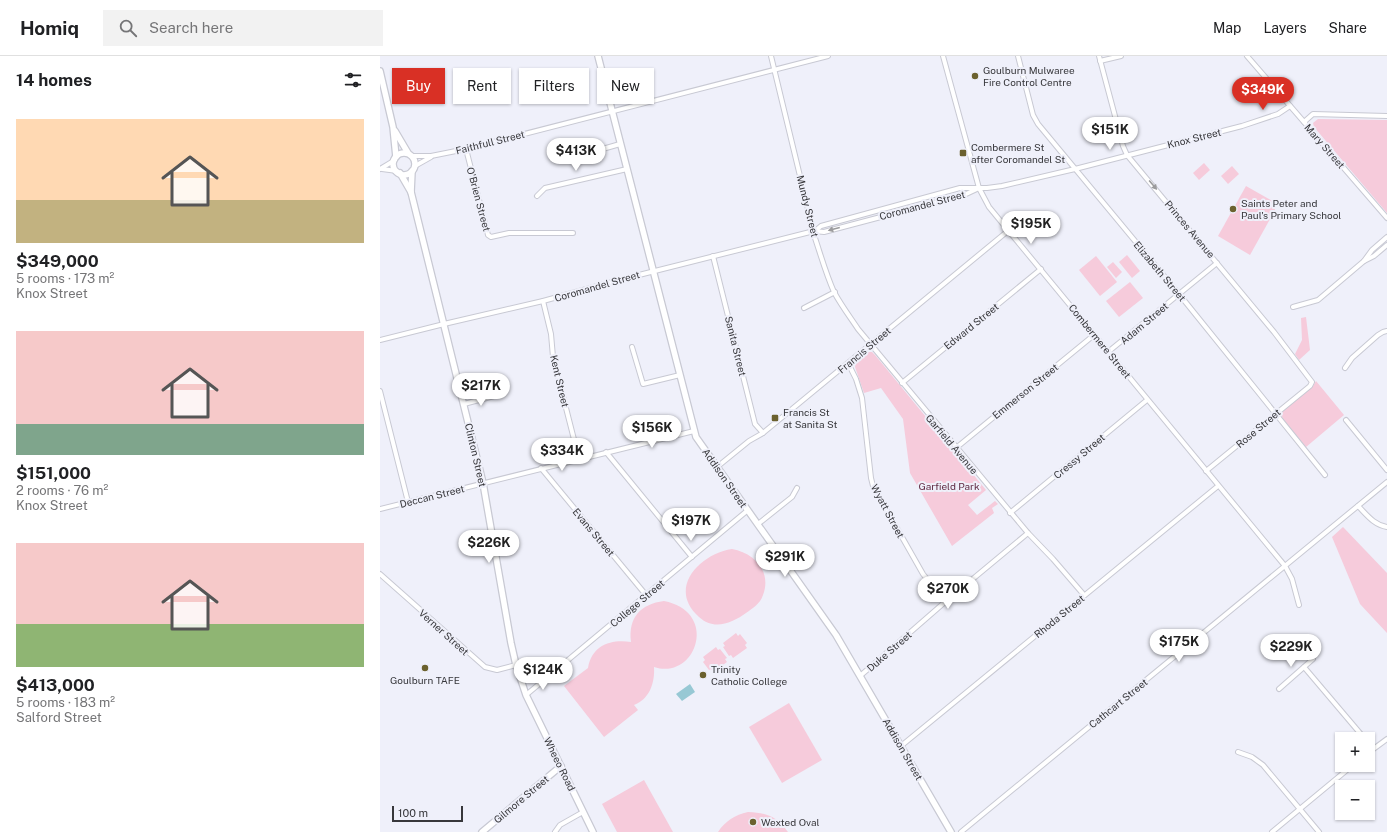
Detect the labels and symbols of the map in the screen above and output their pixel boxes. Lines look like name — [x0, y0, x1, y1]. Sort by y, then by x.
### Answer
place label: Goulburn Mulwaree Fire Control Centre — [983, 64, 1075, 88]
marker: Goulburn Mulwaree Fire Control Centre — [970, 71, 980, 81]
pin: $349K — [1235, 77, 1291, 111]
pin: $151K — [1082, 117, 1138, 151]
street label: Mary Street — [1302, 121, 1348, 171]
street label: Knox Street — [1166, 125, 1222, 150]
street label: Faithfull Street — [454, 128, 526, 156]
pin: $413K — [548, 138, 604, 172]
place label: Combermere St after Coromandel St — [971, 141, 1065, 165]
marker: Combermere St after Coromandel St — [958, 148, 968, 158]
street label: O'Brien Street — [465, 166, 493, 233]
street label: Mundy Street — [795, 174, 822, 238]
one-way arrow — [1148, 179, 1157, 190]
street label: Coromandel Street — [878, 188, 966, 222]
place label: Saints Peter and Paul's Primary School — [1241, 197, 1341, 221]
street label: Princes Avenue — [1162, 198, 1218, 260]
marker: Saints Peter and Paul's Primary School — [1228, 204, 1238, 214]
pin: $195K — [1003, 211, 1059, 245]
one-way arrow — [828, 226, 840, 232]
street label: Elizabeth Street — [1131, 239, 1189, 304]
street label: Coromandel Street — [553, 268, 641, 304]
street label: Adam Street — [1118, 299, 1170, 346]
street label: Edward Street — [941, 300, 1001, 352]
street label: Combermere Street — [1066, 301, 1134, 381]
street label: Sanita Street — [723, 315, 749, 377]
street label: Francis Street — [835, 324, 893, 376]
street label: Kent Street — [548, 354, 572, 408]
street label: Emmerson Street — [990, 361, 1060, 421]
pin: $217K — [453, 373, 509, 407]
place label: Francis St at Sanita St — [783, 406, 837, 430]
street label: Rose Street — [1233, 406, 1283, 450]
street label: Garfield Avenue — [924, 412, 981, 477]
marker: Francis St at Sanita St — [770, 413, 780, 423]
pin: $156K — [624, 415, 680, 449]
street label: Clinton Street — [463, 422, 489, 488]
street label: Cressy Street — [1051, 431, 1107, 481]
pin: $334K — [534, 438, 590, 472]
street label: Addison Street — [700, 446, 750, 510]
park label: Garfield Park — [918, 480, 980, 492]
street label: Deccan Street — [398, 482, 466, 510]
street label: Wyatt Street — [869, 482, 907, 540]
street label: Evans Street — [570, 506, 618, 558]
pin: $197K — [663, 508, 719, 542]
pin: $226K — [461, 530, 517, 564]
pin: $291K — [757, 544, 813, 578]
pin: $270K — [920, 576, 976, 610]
street label: College Street — [607, 577, 667, 629]
street label: Rhoda Street — [1031, 592, 1087, 640]
street label: Verner Street — [417, 607, 471, 658]
street label: Duke Street — [864, 628, 914, 674]
pin: $175K — [1151, 629, 1207, 663]
pin: $229K — [1263, 634, 1319, 668]
pin: $124K — [515, 657, 571, 691]
marker: Goulburn TAFE — [420, 663, 430, 673]
place label: Trinity Catholic College — [711, 663, 788, 687]
marker: Trinity Catholic College — [698, 670, 708, 680]
place label: Goulburn TAFE — [390, 674, 460, 686]
street label: Cathcart Street — [1086, 676, 1150, 730]
street label: Addison Street — [880, 716, 926, 782]
street label: Wheeo Road — [542, 735, 578, 793]
street label: Gilmore Street — [491, 772, 551, 826]
scale bar — [392, 804, 463, 823]
place label: Wexted Oval — [761, 816, 819, 828]
marker: Wexted Oval — [748, 817, 758, 827]

